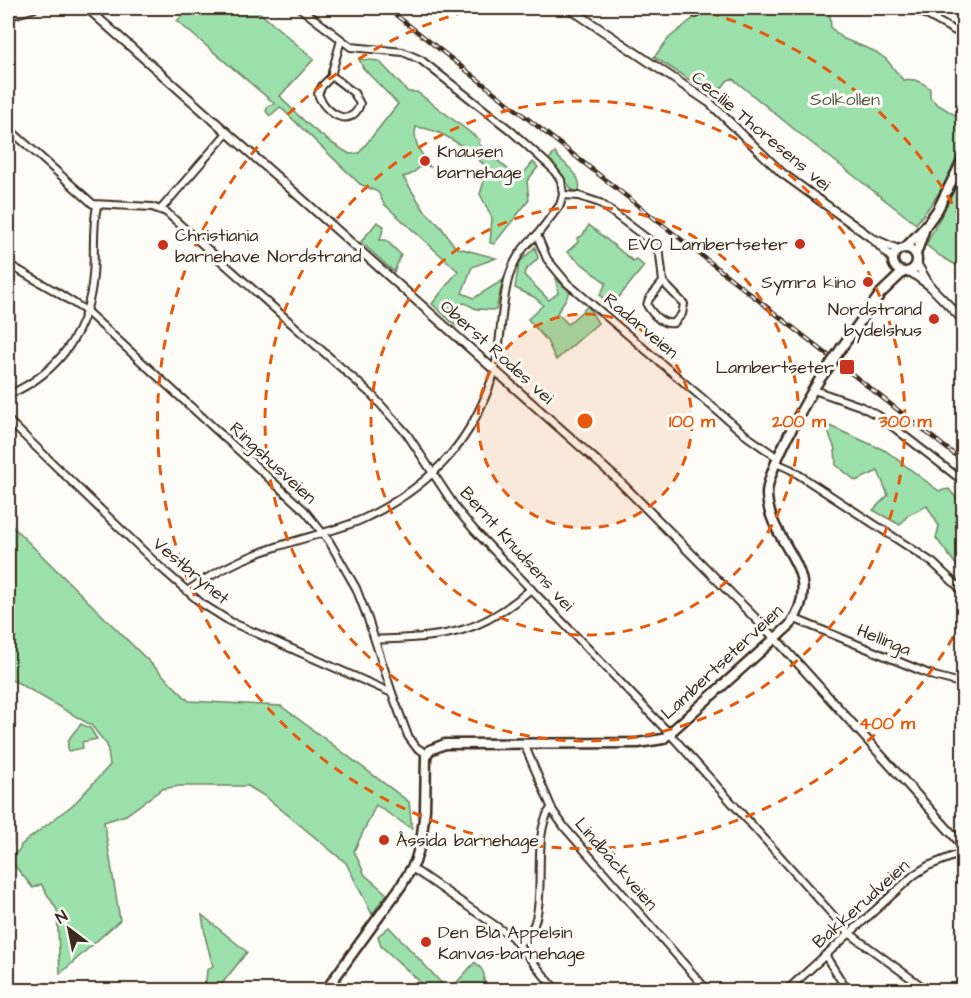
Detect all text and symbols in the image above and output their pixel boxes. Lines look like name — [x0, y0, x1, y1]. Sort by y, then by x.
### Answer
street label: Cecilie Thoresens vei — [686, 65, 836, 197]
park label: Solkollen — [810, 87, 880, 112]
place label: Knausen barnehage — [437, 139, 522, 186]
marker: Knausen barnehage — [418, 154, 432, 168]
place label: Christiania barnehave Nordstrand — [175, 223, 362, 269]
place label: EVO Lambertseter — [628, 232, 788, 257]
marker: EVO Lambertseter — [793, 237, 807, 251]
marker: Christiania barnehave Nordstrand — [156, 238, 170, 252]
place label: Symra kino — [761, 270, 856, 296]
marker: Symra kino — [861, 275, 875, 289]
street label: Radarveien — [598, 287, 684, 365]
street label: Oberst Rodes vei — [435, 294, 560, 410]
place label: Nordstrand bydelshus — [828, 297, 922, 344]
marker: Nordstrand bydelshus — [927, 312, 941, 326]
place label: Lambertseter — [716, 355, 834, 380]
marker: Lambertseter — [838, 358, 856, 376]
text: 100 m — [669, 409, 716, 434]
text: 200 m — [771, 409, 827, 434]
text: 300 m — [877, 409, 933, 434]
centre of rings — [575, 411, 595, 431]
street label: Ringshusveien — [223, 416, 322, 511]
street label: Bernt Knudsens vei — [454, 481, 580, 617]
street label: Vestbrynet — [147, 531, 235, 612]
street label: Lambertseterveien — [655, 599, 789, 725]
street label: Hellinga — [853, 618, 915, 663]
text: 400 m — [859, 711, 916, 736]
street label: Lindbäckveien — [569, 812, 663, 916]
place label: Åssida barnehage — [396, 828, 539, 854]
marker: Åssida barnehage — [377, 833, 391, 847]
street label: Bakkerudveien — [807, 854, 915, 954]
north arrow — [39, 899, 99, 959]
text: N — [51, 905, 72, 929]
place label: Den Blå Appelsin Kanvas-barnehage — [438, 920, 585, 967]
marker: Den Blå Appelsin Kanvas-barnehage — [419, 935, 433, 949]

